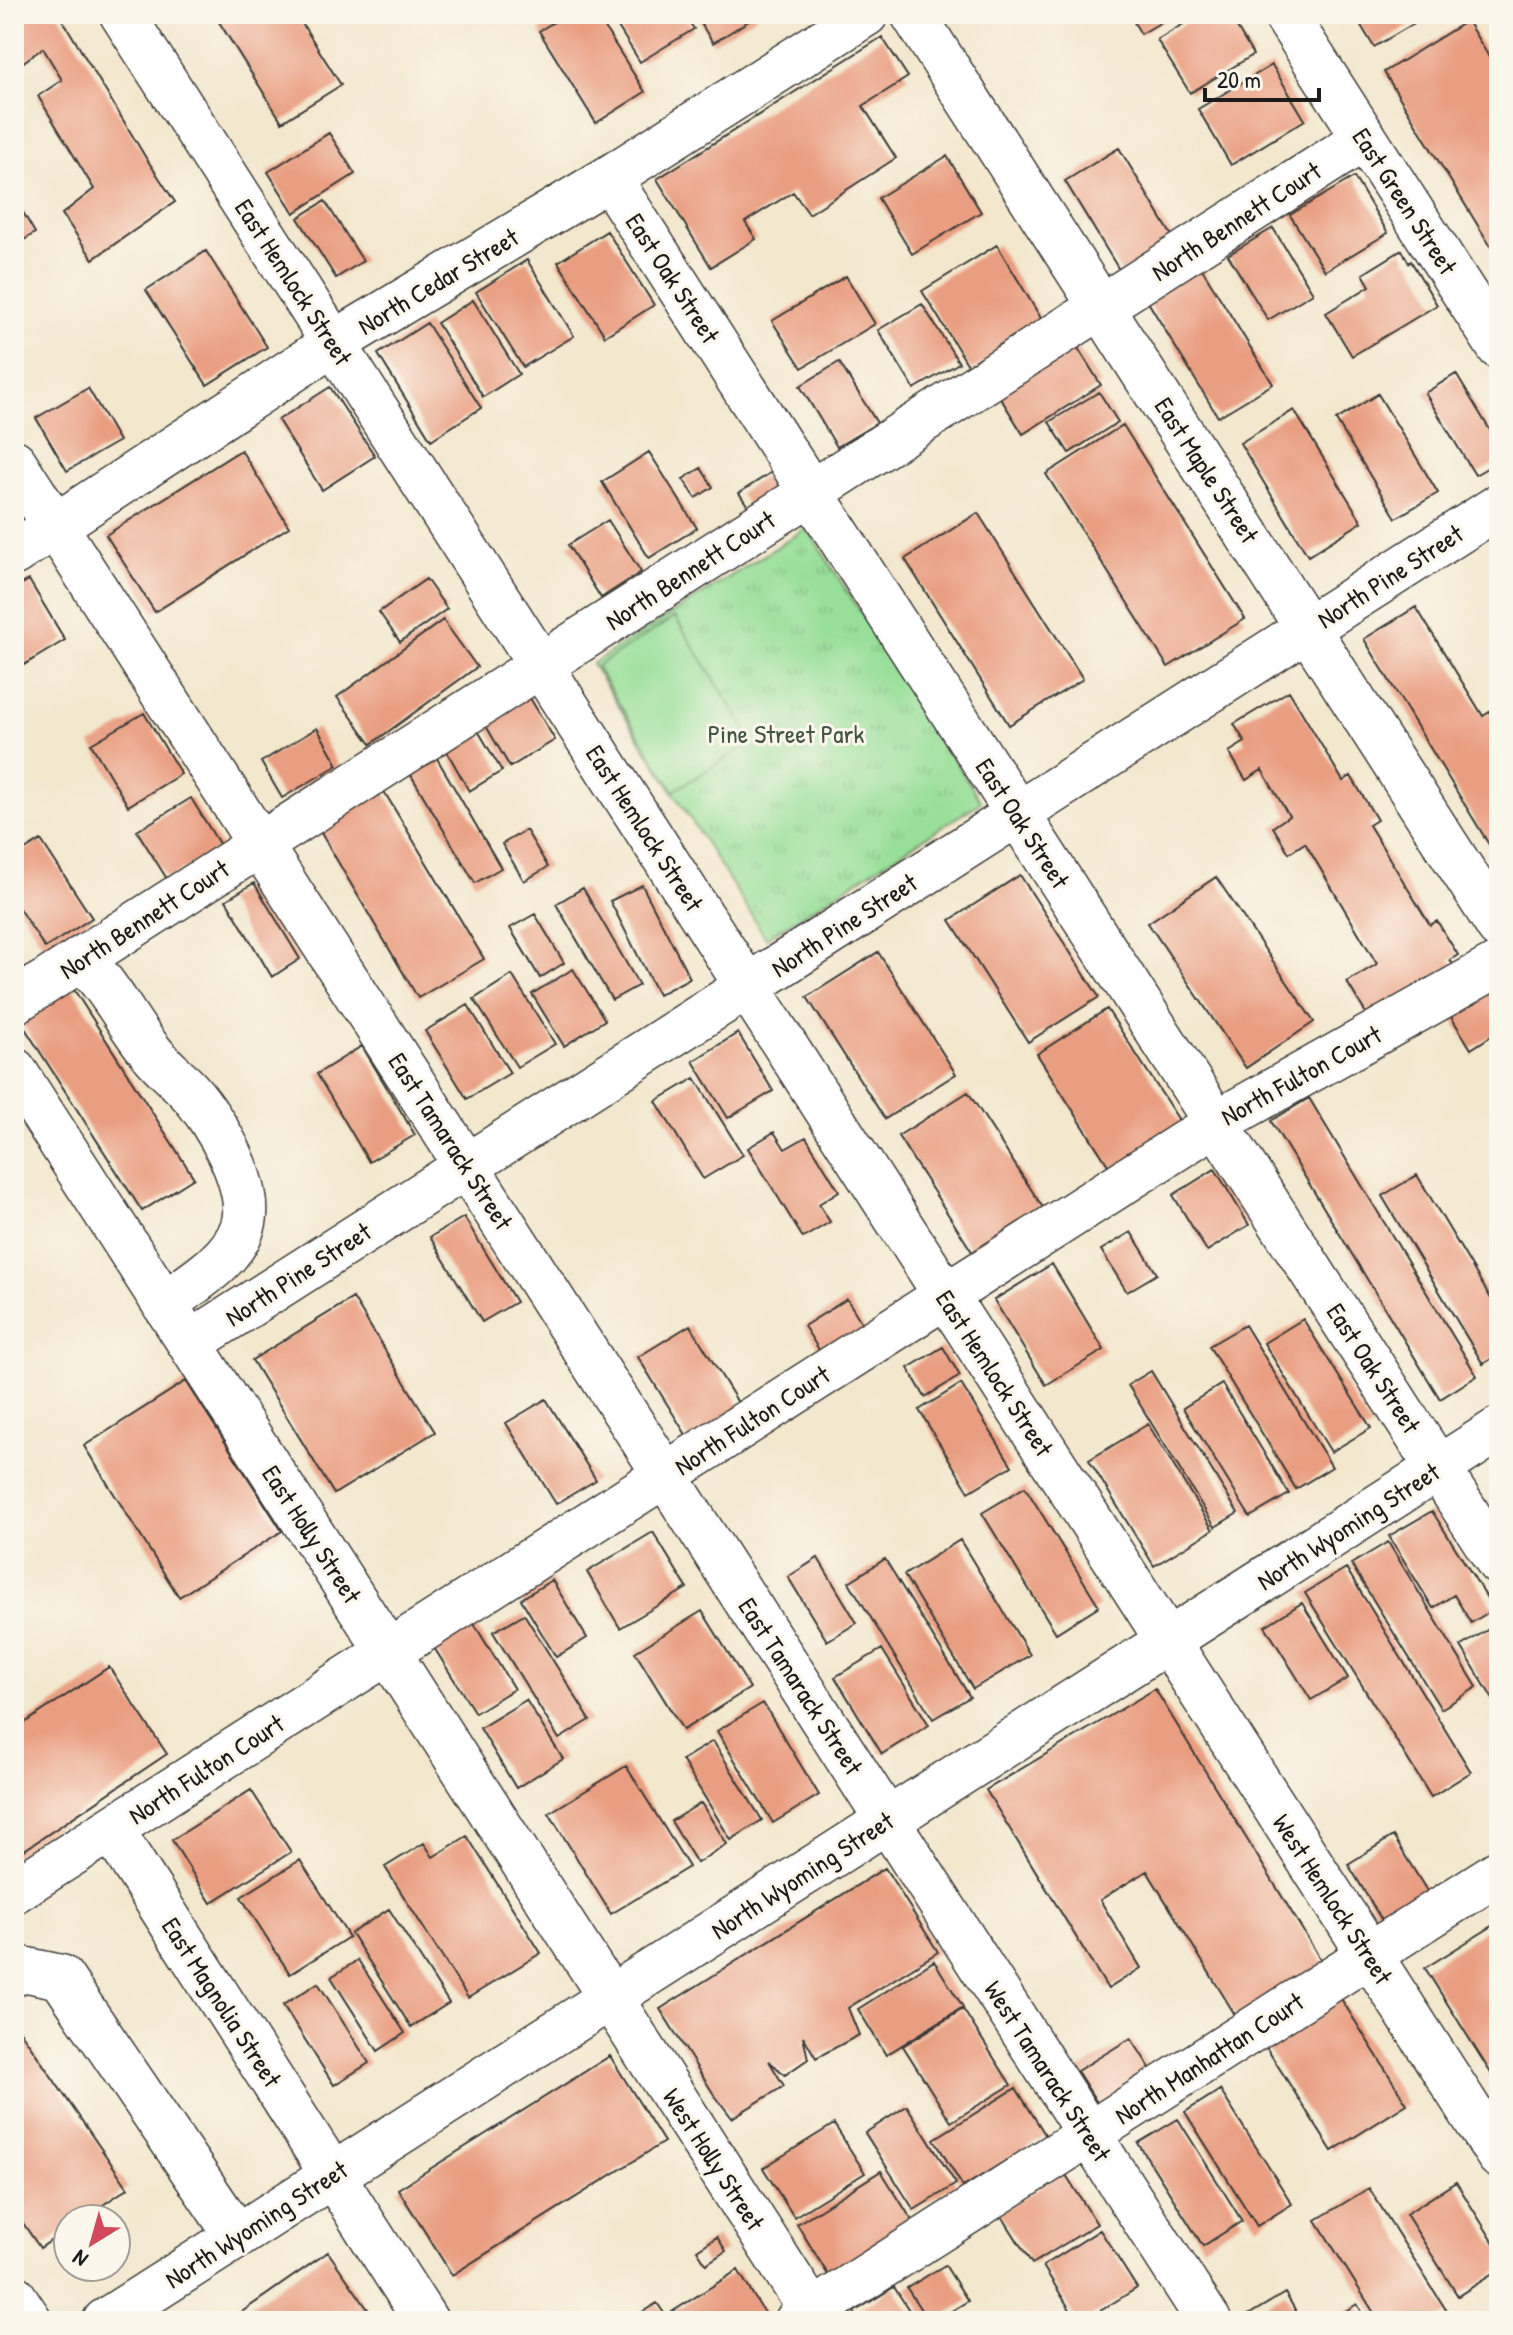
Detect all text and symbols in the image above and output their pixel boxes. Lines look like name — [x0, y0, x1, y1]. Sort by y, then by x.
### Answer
scale bar — [1205, 52, 1319, 102]
text: 20 m — [1217, 63, 1261, 95]
street label: East Green Street — [1345, 121, 1466, 282]
street label: North Bennett Court — [1144, 153, 1328, 289]
street label: East Hemlock Street — [227, 192, 361, 373]
street label: East Oak Street — [618, 206, 729, 351]
street label: North Cedar Street — [351, 219, 526, 343]
street label: East Maple Street — [1147, 390, 1268, 551]
street label: North Bennett Court — [598, 502, 782, 638]
street label: North Pine Street — [1310, 515, 1470, 636]
park label: Pine Street Park — [708, 716, 864, 751]
street label: East Hemlock Street — [578, 738, 712, 919]
street label: East Oak Street — [968, 751, 1079, 896]
street label: North Bennett Court — [52, 851, 236, 987]
street label: North Pine Street — [764, 864, 924, 985]
street label: North Fulton Court — [1214, 1016, 1388, 1134]
street label: East Tamarack Street — [381, 1046, 522, 1237]
street label: North Pine Street — [218, 1213, 378, 1334]
street label: East Hemlock Street — [928, 1283, 1062, 1464]
street label: East Oak Street — [1319, 1296, 1430, 1441]
street label: North Fulton Court — [668, 1356, 837, 1483]
street label: North Wyoming Street — [1250, 1453, 1447, 1598]
street label: East Holly Street — [254, 1458, 370, 1611]
street label: East Tamarack Street — [731, 1591, 872, 1782]
street label: North Fulton Court — [122, 1705, 291, 1832]
street label: North Wyoming Street — [704, 1802, 901, 1947]
street label: West Hemlock Street — [1265, 1807, 1402, 1992]
street label: East Magnolia Street — [154, 1910, 290, 2094]
street label: West Tamarack Street — [976, 1974, 1120, 2169]
street label: North Manhattan Court — [1108, 1983, 1311, 2132]
street label: West Holly Street — [655, 2081, 774, 2238]
street label: North Wyoming Street — [158, 2151, 355, 2296]
north arrow — [52, 2203, 132, 2283]
text: N — [66, 2243, 94, 2274]

